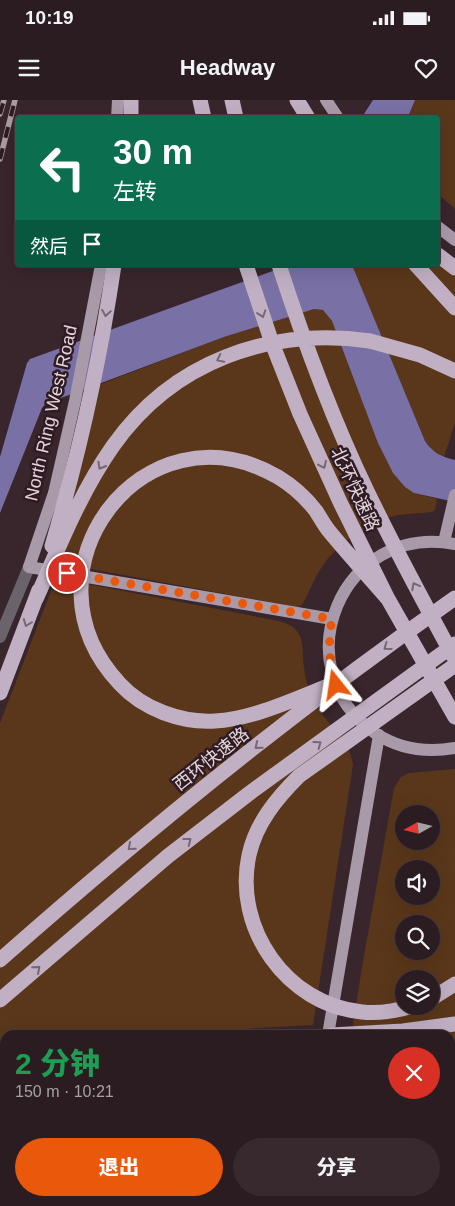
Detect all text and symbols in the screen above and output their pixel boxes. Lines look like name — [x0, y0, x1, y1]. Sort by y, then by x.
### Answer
text: 10:19 — [25, 7, 74, 28]
icon: menu — [15, 54, 43, 82]
icon: heart — [412, 54, 440, 82]
text: Headway — [180, 55, 275, 80]
text: 30 m — [113, 132, 193, 171]
icon: left — [30, 135, 95, 200]
text: 左转 — [113, 179, 157, 204]
icon: arrive — [78, 230, 106, 258]
text: 然后 — [30, 236, 68, 257]
one-way arrow — [102, 309, 112, 318]
one-way arrow — [256, 309, 266, 318]
street label: North Ring West Road — [21, 323, 81, 503]
one-way arrow — [216, 353, 225, 363]
street label: 北环快速路 — [327, 444, 383, 534]
one-way arrow — [97, 460, 107, 469]
one-way arrow — [317, 460, 327, 469]
pin — [46, 552, 88, 594]
icon: arrive — [53, 559, 81, 587]
one-way arrow — [411, 582, 421, 591]
one-way arrow — [23, 618, 33, 627]
one-way arrow — [383, 640, 392, 650]
position arrow — [309, 658, 361, 710]
street label: 西环快速路 — [169, 723, 253, 795]
one-way arrow — [255, 740, 264, 748]
one-way arrow — [312, 741, 321, 749]
north arrow — [395, 805, 440, 850]
map controls — [395, 805, 440, 1015]
one-way arrow — [182, 838, 192, 847]
one-way arrow — [127, 841, 136, 850]
button: sound — [395, 860, 440, 905]
button: search — [395, 915, 440, 960]
one-way arrow — [31, 966, 40, 974]
button: layers — [395, 970, 440, 1015]
text: 2 分钟 — [15, 1047, 100, 1080]
button: close — [388, 1047, 440, 1099]
text: 150 m · 10:21 — [15, 1083, 114, 1100]
button: 退出 — [15, 1138, 223, 1196]
button: 分享 — [233, 1138, 440, 1196]

